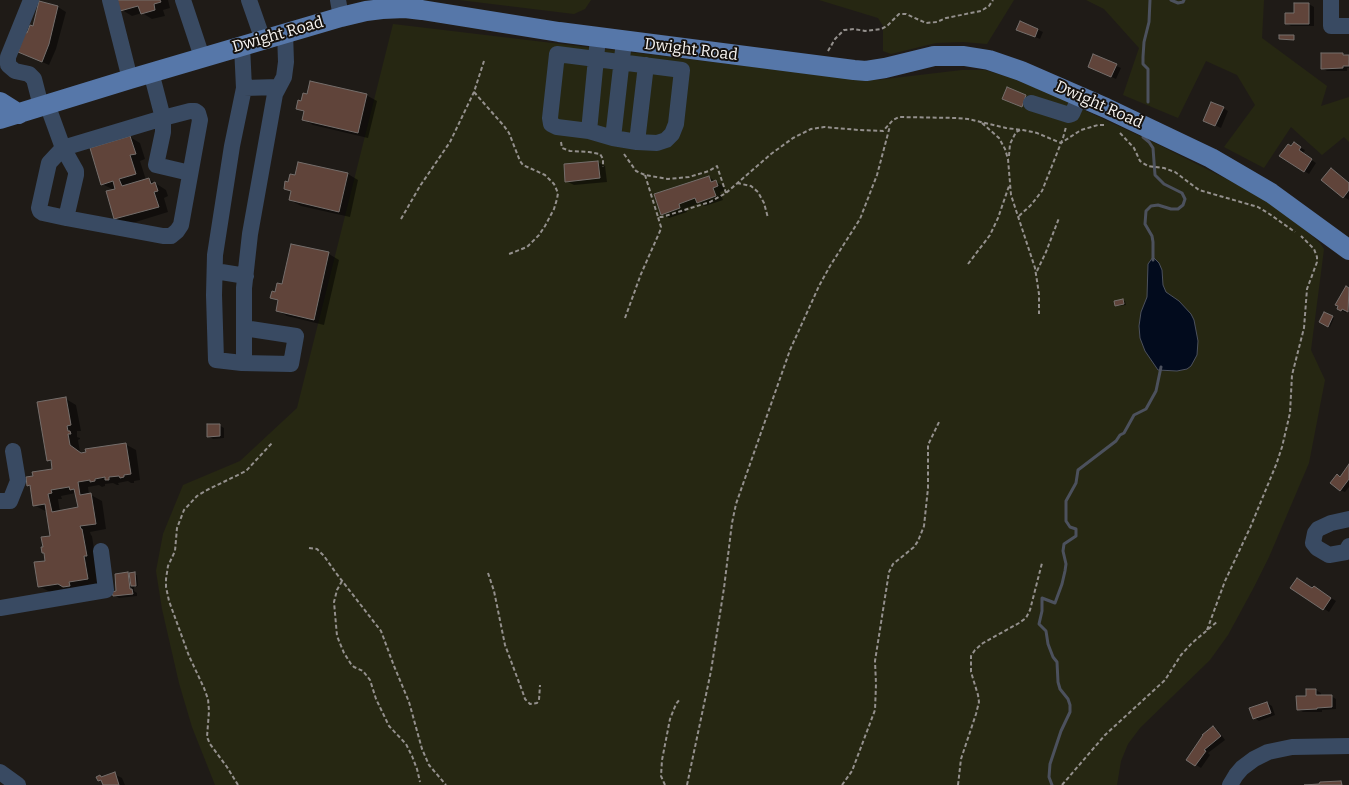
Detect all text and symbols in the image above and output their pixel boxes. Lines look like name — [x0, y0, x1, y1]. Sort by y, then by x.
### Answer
street label: Dwight Road — [230, 13, 326, 57]
street label: Dwight Road — [643, 35, 739, 65]
street label: Dwight Road — [1052, 77, 1146, 133]

